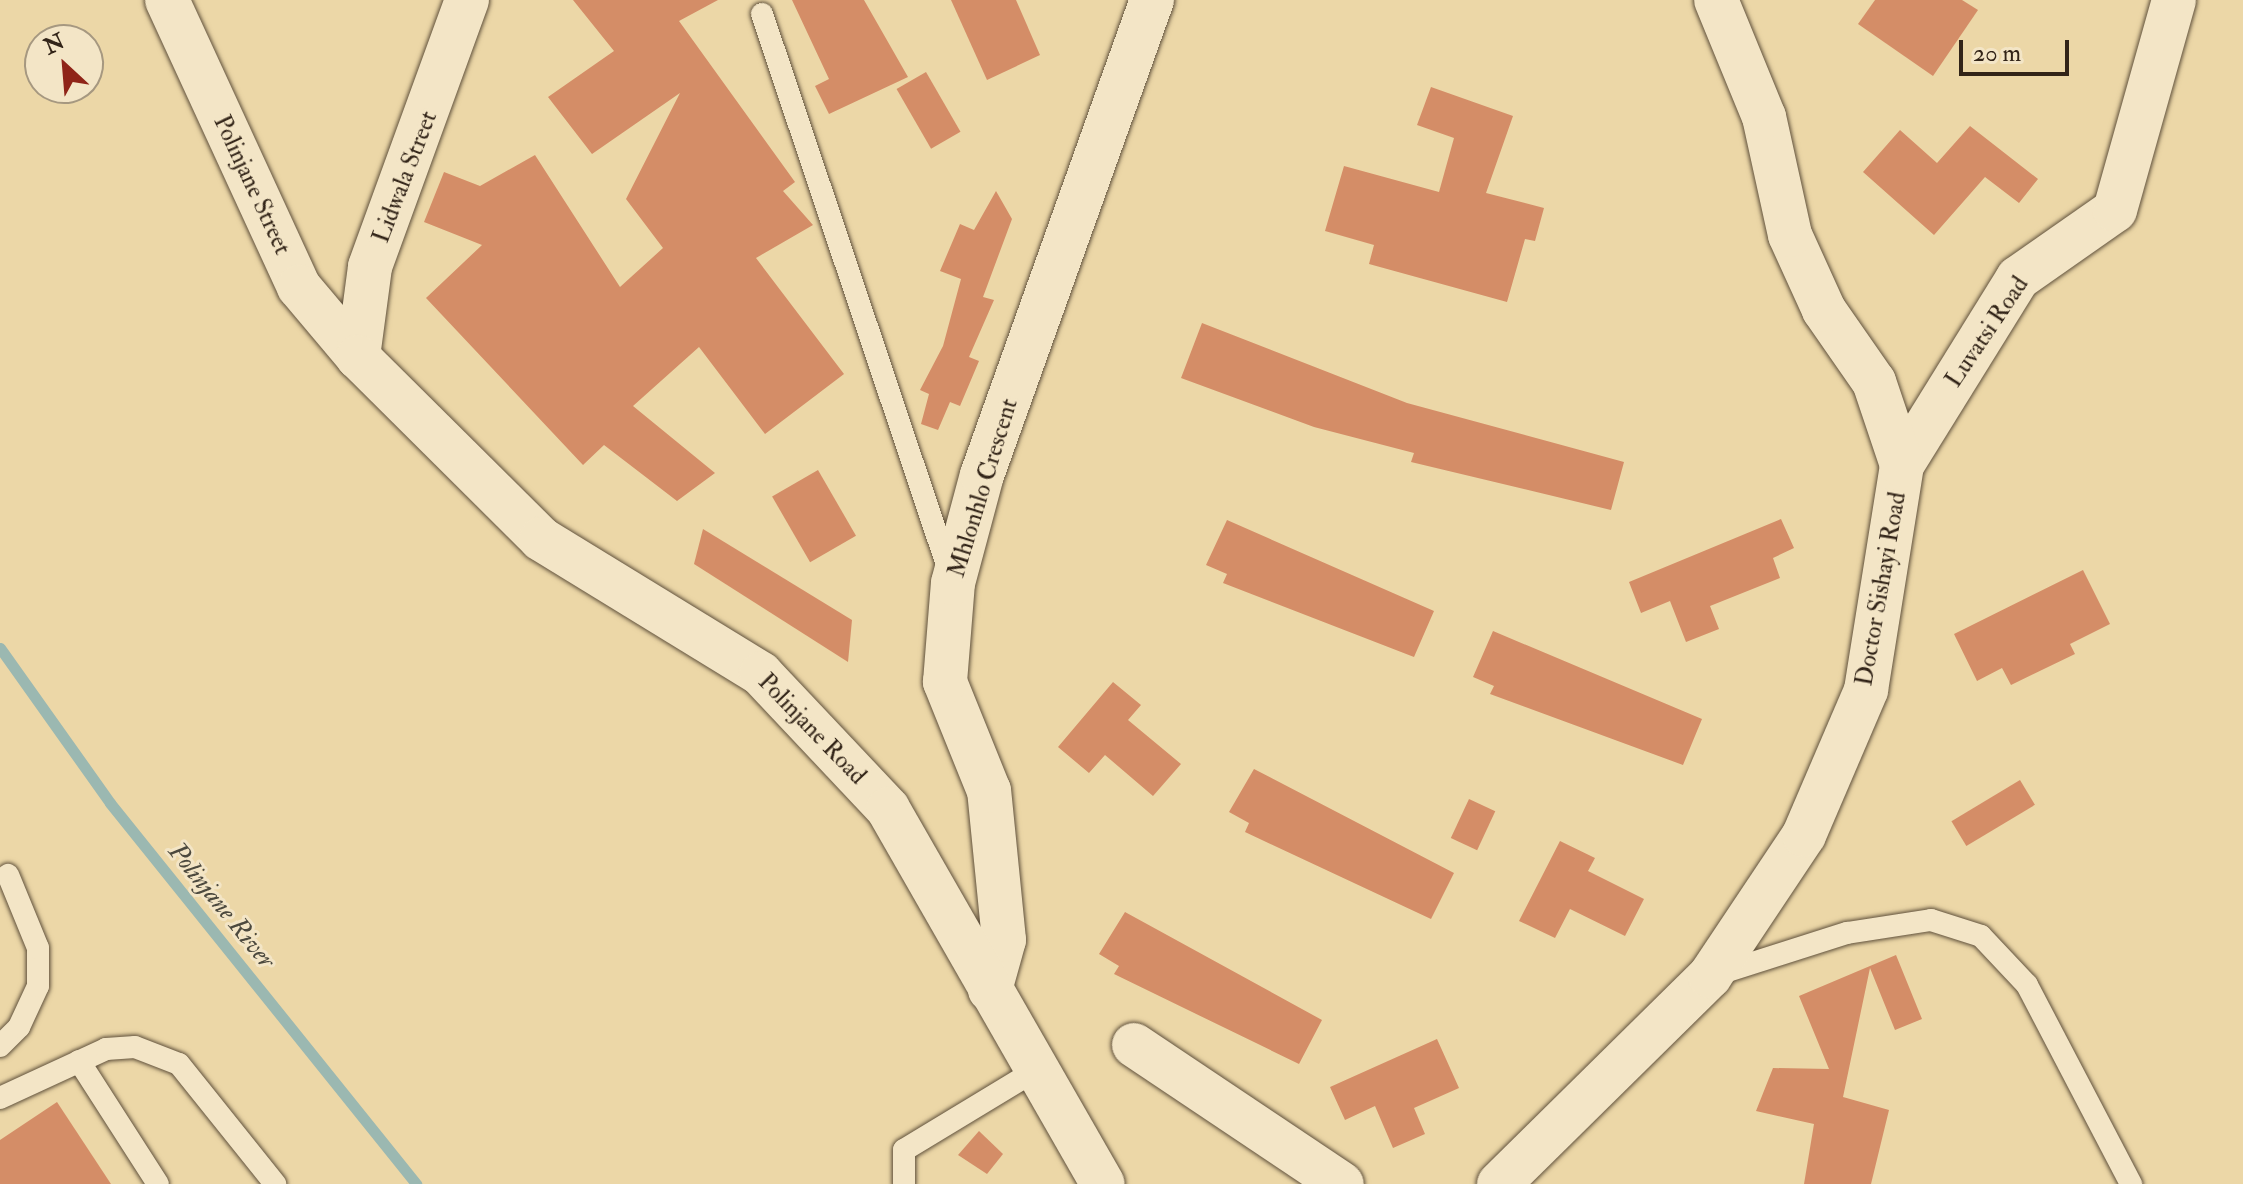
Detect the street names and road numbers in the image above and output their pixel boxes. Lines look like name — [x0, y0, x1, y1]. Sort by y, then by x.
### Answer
street label: Lidwala Street — [367, 107, 443, 247]
street label: Polinjane Street — [207, 111, 297, 259]
street label: Luvatsi Road — [1939, 271, 2035, 393]
street label: Mhlonhlo Crescent — [942, 395, 1024, 581]
street label: Doctor Sishayi Road — [1850, 490, 1912, 688]
street label: Polinjane Road — [752, 668, 872, 790]

